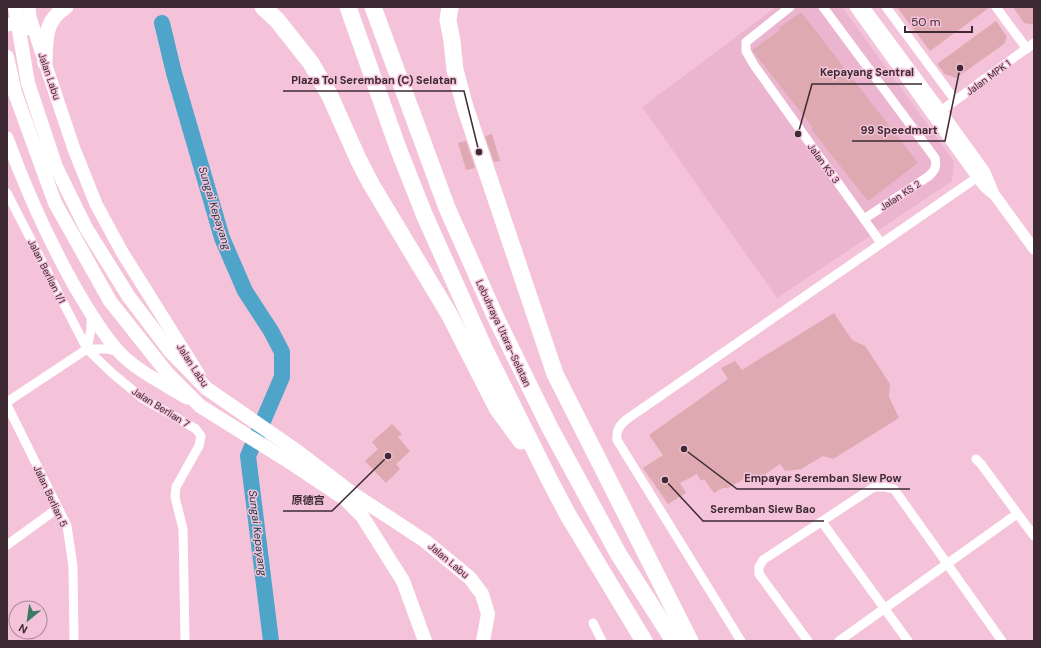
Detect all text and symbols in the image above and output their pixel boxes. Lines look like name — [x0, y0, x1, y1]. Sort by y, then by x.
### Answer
scale bar — [905, 8, 972, 34]
text: 50 m — [911, 14, 940, 30]
street label: Jalan Labu — [35, 51, 64, 102]
street label: Jalan MPK 1 — [963, 57, 1013, 98]
callout: Kepayang Sentral — [812, 61, 922, 84]
text: Kepayang Sentral — [820, 65, 914, 79]
callout: Plaza Tol Seremban (C) Selatan — [283, 68, 464, 91]
text: Plaza Tol Seremban (C) Selatan — [291, 73, 457, 87]
callout: 99 Speedmart — [852, 118, 945, 141]
text: 99 Speedmart — [861, 123, 938, 137]
street label: Jalan KS 3 — [805, 141, 843, 186]
water label: Sungai Kepayang — [196, 165, 235, 252]
street label: Jalan KS 2 — [877, 177, 924, 214]
street label: Jalan Berlian 1/1 — [25, 237, 68, 306]
street label: Lebuhraya Utara–Selatan — [473, 278, 534, 389]
street label: Jalan Labu — [174, 341, 212, 390]
street label: Jalan Berlian 7 — [129, 384, 192, 430]
street label: Jalan Berlian 5 — [31, 463, 70, 529]
callout: Empayar Seremban Siew Pow — [737, 466, 910, 489]
text: Empayar Seremban Siew Pow — [744, 471, 902, 485]
callout: 原德宫 — [283, 488, 332, 511]
water label: Sungai Kepayang — [246, 489, 270, 578]
text: 原德宫 — [292, 493, 325, 507]
callout: Seremban Siew Bao — [703, 498, 824, 521]
text: Seremban Siew Bao — [710, 502, 816, 516]
street label: Jalan Labu — [426, 540, 472, 581]
north arrow — [8, 600, 48, 640]
text: N — [16, 621, 30, 637]

